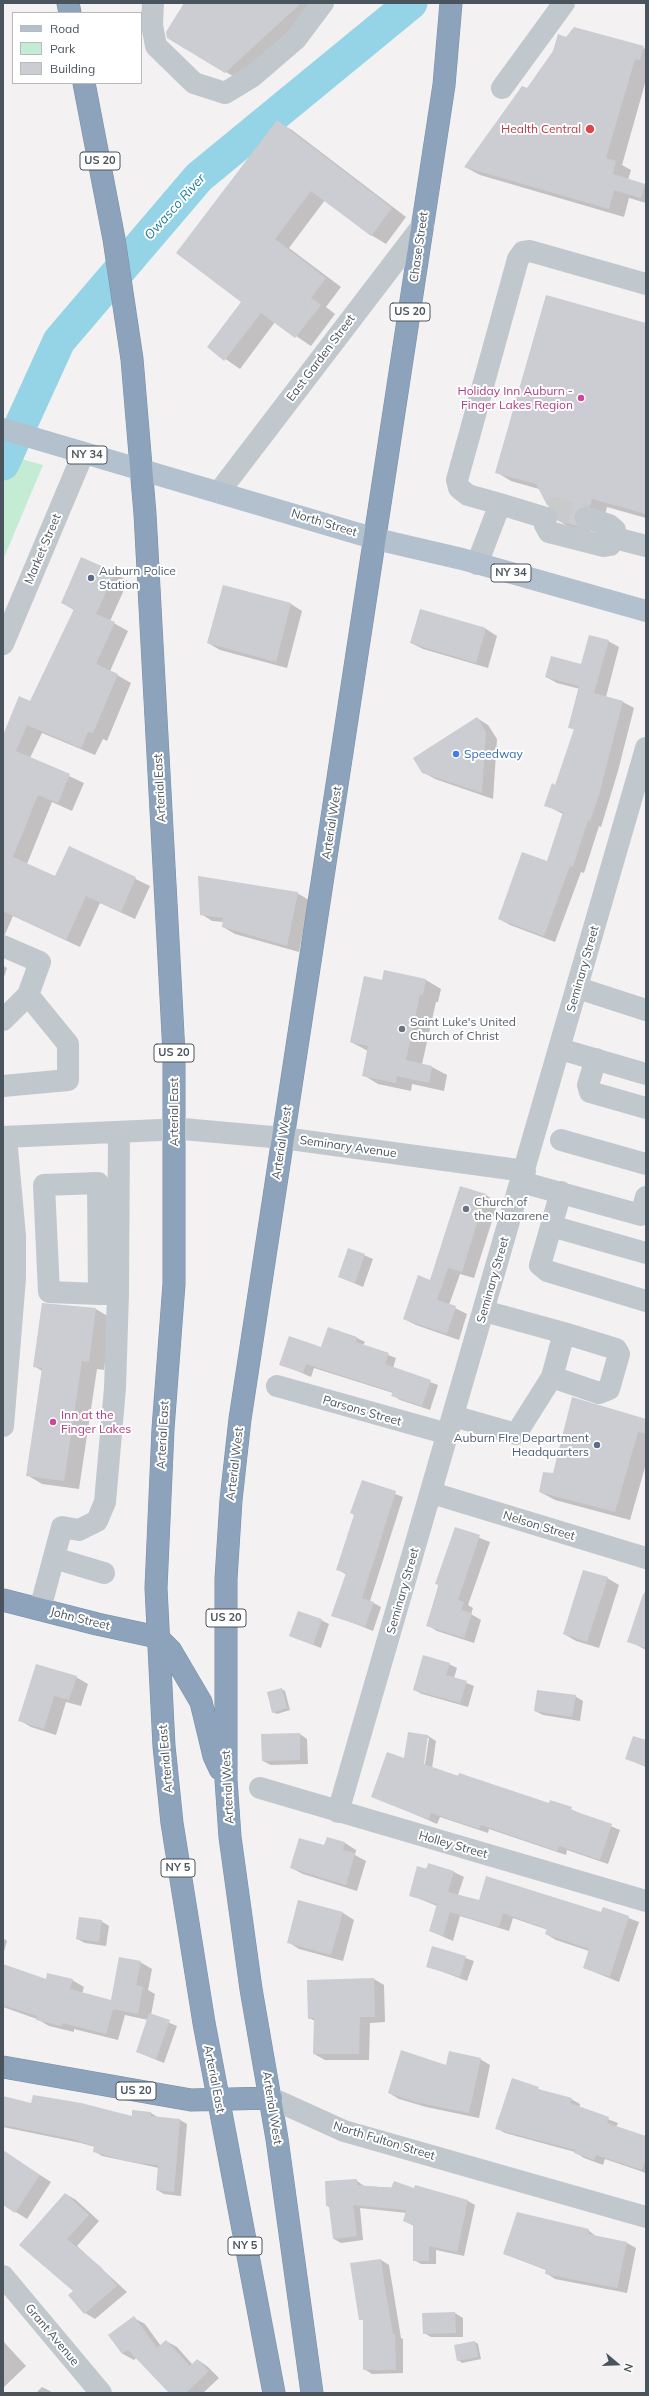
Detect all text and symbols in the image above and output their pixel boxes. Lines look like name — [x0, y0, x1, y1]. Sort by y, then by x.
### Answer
legend — [12, 12, 142, 84]
text: Road — [50, 21, 79, 36]
text: Park — [50, 41, 75, 56]
text: Building — [50, 61, 95, 76]
place label: Health Central — [501, 122, 581, 136]
marker: Health Central — [584, 123, 596, 135]
road number: US 20 — [80, 152, 120, 170]
water label: Owasco River — [141, 171, 209, 243]
street label: Chase Street — [407, 211, 431, 283]
road number: US 20 — [390, 303, 430, 321]
street label: East Garden Street — [284, 312, 358, 404]
place label: Holiday Inn Auburn - Finger Lakes Region — [458, 384, 573, 412]
marker: Holiday Inn Auburn - Finger Lakes Region — [576, 393, 586, 403]
road number: NY 34 — [67, 446, 107, 464]
street label: North Street — [289, 506, 359, 540]
street label: Market Street — [22, 512, 64, 586]
place label: Auburn Police Station — [99, 564, 176, 592]
road number: NY 34 — [491, 564, 531, 582]
marker: Auburn Police Station — [86, 573, 96, 583]
place label: Speedway — [464, 747, 523, 761]
marker: Speedway — [451, 749, 461, 759]
street label: Arterial East — [151, 753, 169, 823]
street label: Arterial West — [319, 785, 345, 861]
street label: Seminary Street — [564, 924, 602, 1014]
place label: Saint Luke's United Church of Christ — [410, 1015, 516, 1043]
marker: Saint Luke's United Church of Christ — [397, 1024, 407, 1034]
road number: US 20 — [154, 1044, 194, 1062]
street label: Arterial East — [167, 1078, 181, 1146]
street label: Arterial West — [269, 1105, 295, 1181]
street label: Seminary Avenue — [299, 1133, 397, 1161]
place label: Church of the Nazarene — [474, 1195, 549, 1223]
marker: Church of the Nazarene — [461, 1204, 471, 1214]
street label: Seminary Street — [474, 1235, 512, 1325]
street label: Parsons Street — [321, 1393, 403, 1429]
street label: Arterial East — [154, 1400, 172, 1470]
place label: Inn at the Finger Lakes — [61, 1408, 131, 1436]
marker: Inn at the Finger Lakes — [48, 1417, 58, 1427]
street label: Arterial West — [223, 1426, 247, 1502]
place label: Auburn FIre Department Headquarters — [454, 1431, 589, 1459]
marker: Auburn FIre Department Headquarters — [592, 1440, 602, 1450]
street label: Nelson Street — [501, 1508, 577, 1544]
street label: Seminary Street — [384, 1546, 422, 1636]
street label: John Street — [49, 1605, 111, 1633]
road number: US 20 — [206, 1609, 246, 1627]
street label: Arterial East — [156, 1724, 176, 1794]
street label: Arterial West — [219, 1750, 237, 1824]
street label: Holley Street — [417, 1828, 489, 1862]
road number: NY 5 — [161, 1859, 195, 1877]
street label: Arterial East — [200, 2044, 228, 2114]
street label: Arterial West — [259, 2070, 285, 2146]
road number: US 20 — [116, 2082, 156, 2100]
street label: North Fulton Street — [331, 2119, 437, 2163]
road number: NY 5 — [228, 2237, 262, 2255]
street label: Grant Avenue — [22, 2301, 82, 2369]
north arrow — [597, 2344, 637, 2384]
text: N — [620, 2362, 636, 2374]

